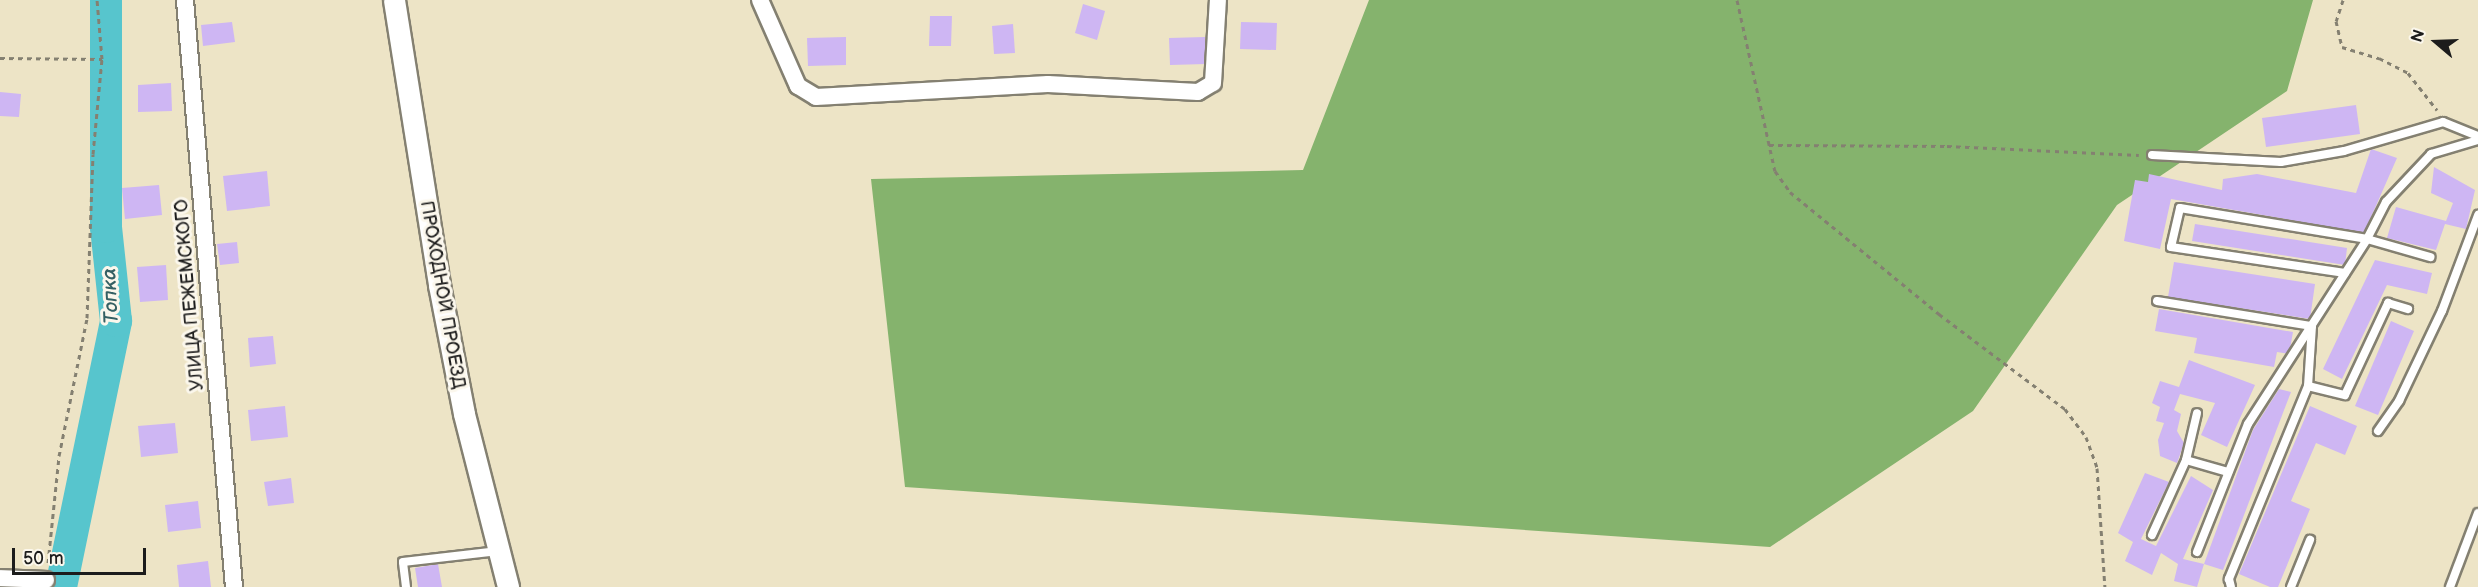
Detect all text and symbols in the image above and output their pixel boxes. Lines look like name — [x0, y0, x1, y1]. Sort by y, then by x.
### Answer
north arrow — [2406, 12, 2466, 72]
text: N — [2408, 27, 2429, 45]
street label: УЛИЦА ПЕЖЕМСКОГО — [171, 198, 209, 392]
street label: ПРОХОДНОЙ ПРОЕЗД — [415, 199, 469, 391]
water label: Топка — [98, 267, 124, 325]
scale bar — [15, 536, 148, 574]
text: 50 m — [23, 548, 64, 569]

